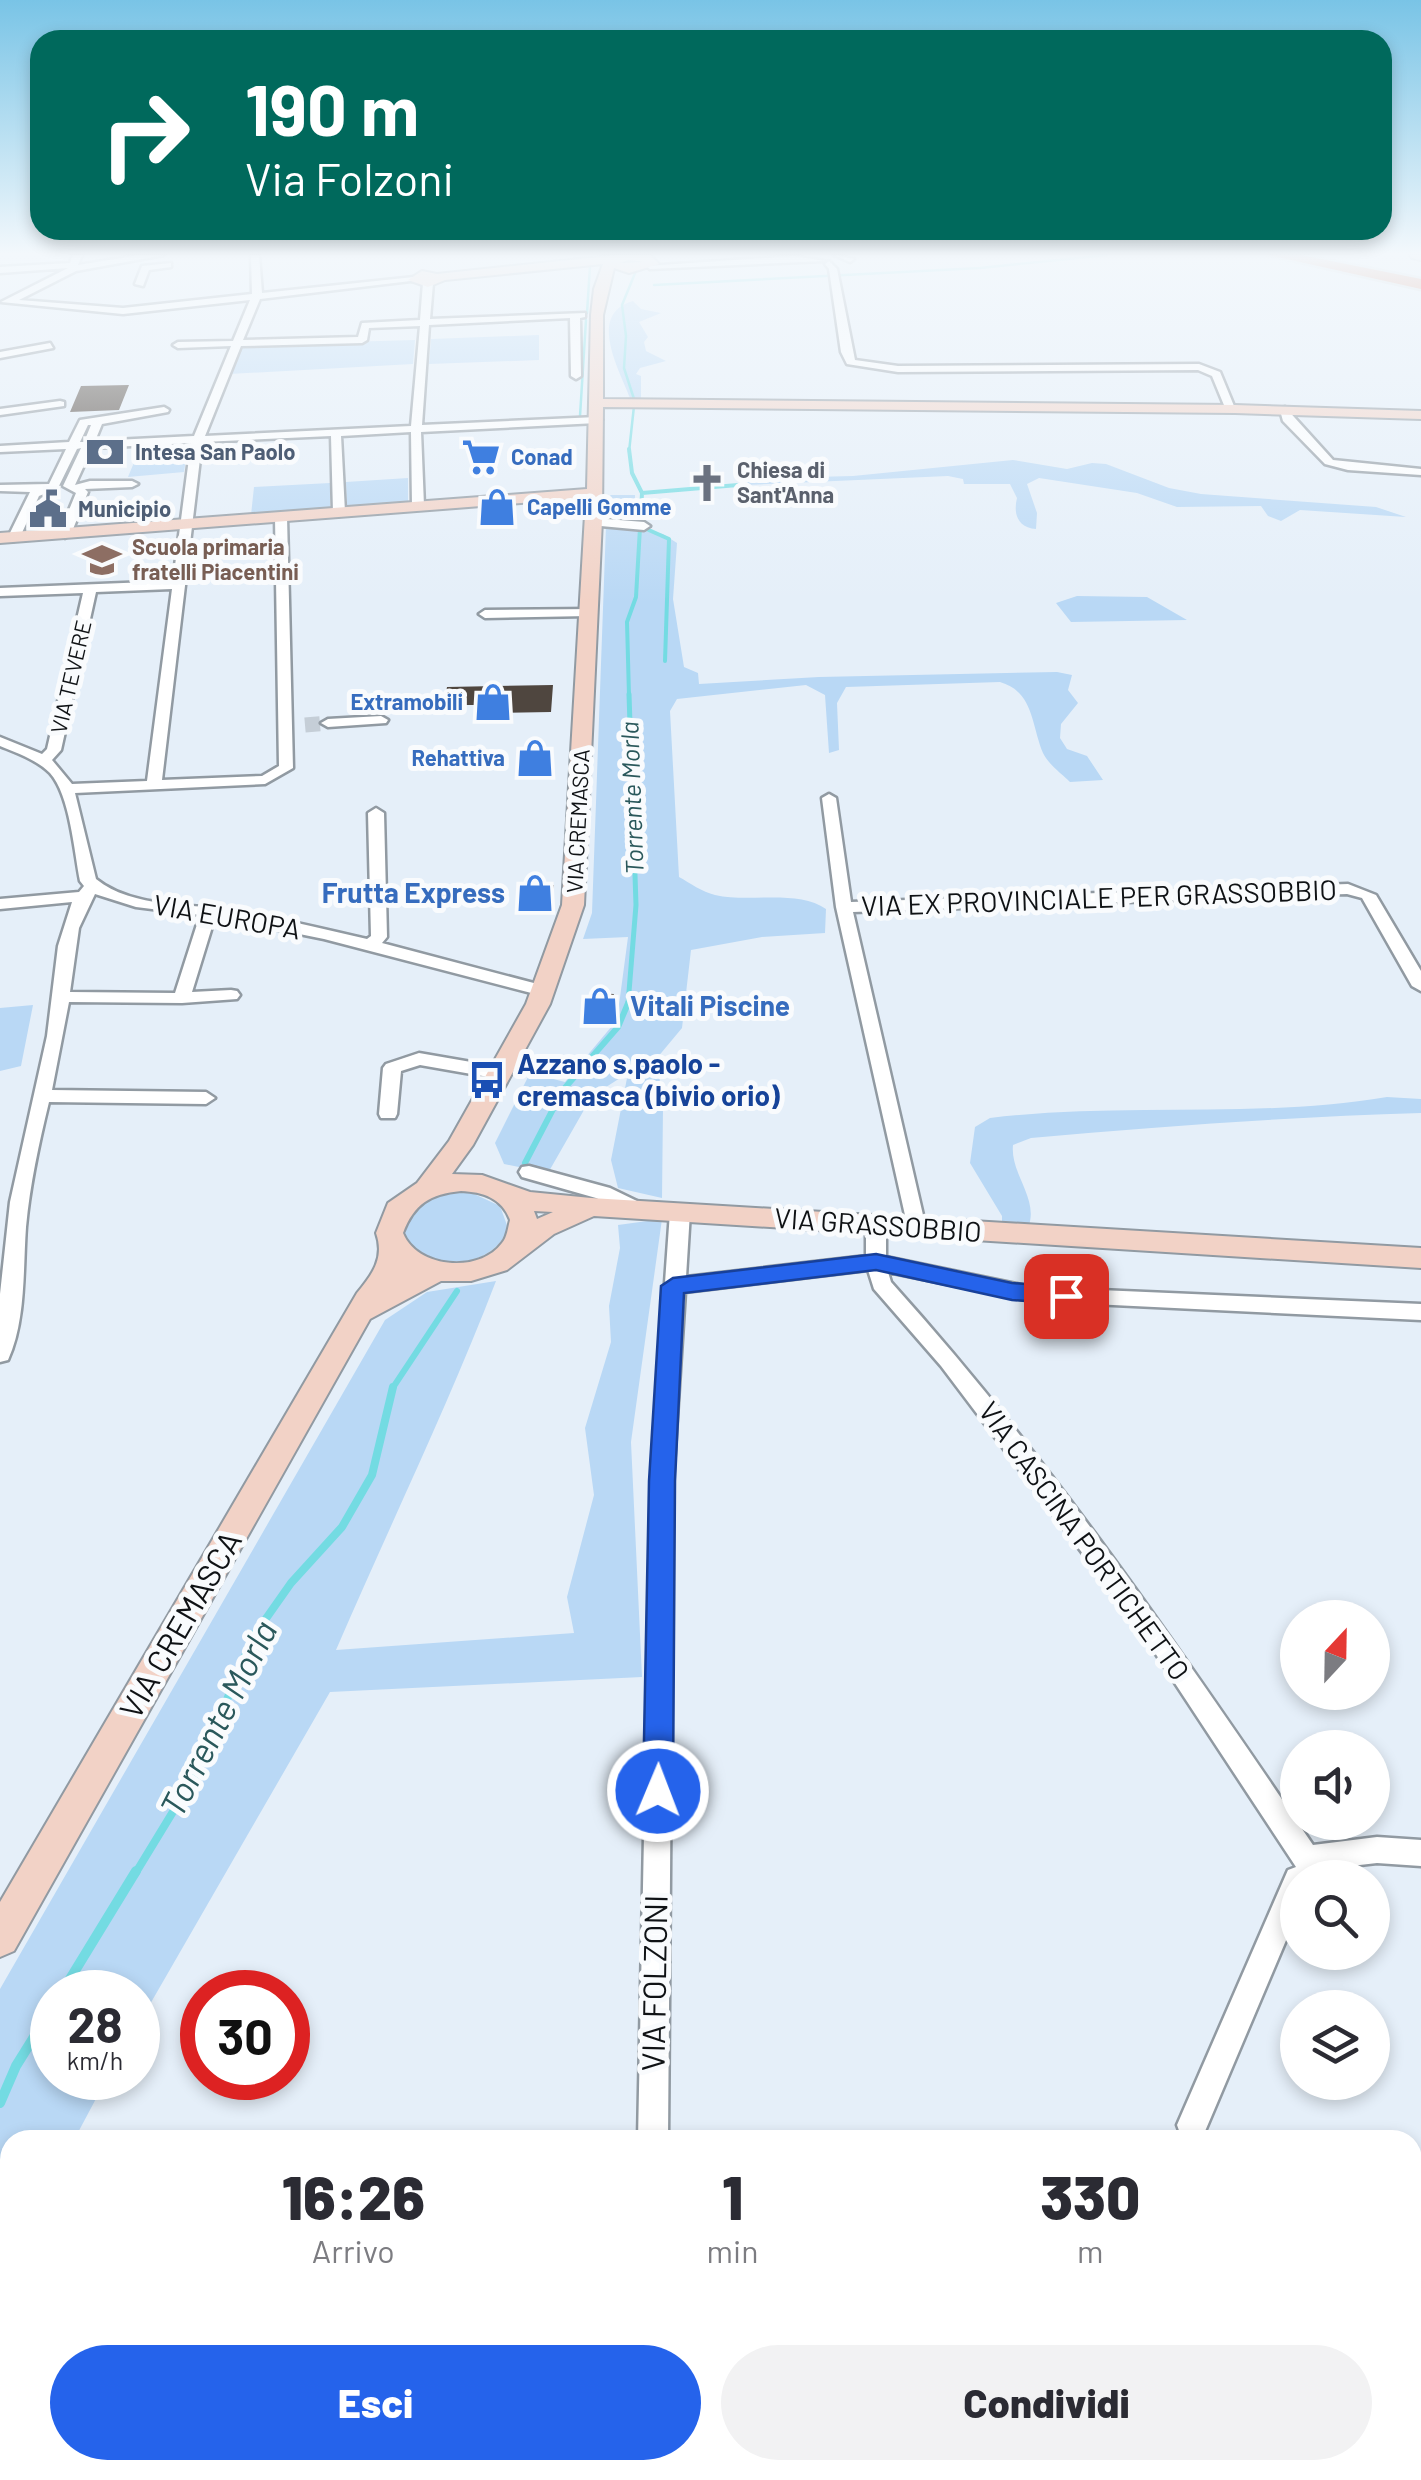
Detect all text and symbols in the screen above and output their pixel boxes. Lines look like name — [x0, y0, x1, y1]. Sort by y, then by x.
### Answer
text: 190 m — [245, 66, 419, 150]
icon: right — [80, 70, 210, 200]
text: Via Folzoni — [245, 151, 454, 205]
bank icon: Intesa San Paolo — [84, 431, 126, 473]
supermarket icon: Conad — [460, 436, 502, 478]
place label: Intesa San Paolo — [135, 438, 295, 464]
place label: Conad — [511, 443, 573, 469]
place label: Chiesa di Sant'Anna — [737, 456, 834, 507]
church icon: Chiesa di Sant'Anna — [686, 462, 728, 504]
shop icon: Capelli Gomme — [476, 486, 518, 528]
public building icon: Municipio — [27, 488, 69, 530]
place label: Capelli Gomme — [527, 493, 672, 519]
place label: Municipio — [78, 495, 171, 521]
place label: Scuola primaria fratelli Piacentini — [132, 533, 299, 584]
school or university icon: Scuola primaria fratelli Piacentini — [81, 539, 123, 581]
street label: VIA TEVERE — [44, 618, 96, 736]
shop icon: Extramobili — [472, 681, 514, 723]
place label: Extramobili — [350, 688, 463, 714]
water label: Torrente Morla — [613, 721, 649, 875]
shop icon: Rehattiva — [514, 737, 556, 779]
place label: Rehattiva — [411, 744, 505, 770]
street label: VIA CREMASCA — [560, 748, 594, 894]
shop icon: Frutta Express — [514, 872, 556, 914]
street label: VIA EX PROVINCIALE PER GRASSOBBIO — [860, 872, 1337, 922]
place label: Frutta Express — [322, 875, 505, 909]
street label: VIA EUROPA — [151, 886, 303, 946]
shop icon: Vitali Piscine — [579, 985, 621, 1027]
place label: Vitali Piscine — [630, 988, 790, 1022]
place label: Azzano s.paolo - cremasca (bivio orio) — [517, 1046, 780, 1112]
bus stop icon: Azzano s.paolo - cremasca (bivio orio) — [466, 1059, 508, 1101]
street label: VIA GRASSOBBIO — [773, 1200, 983, 1248]
pin — [1024, 1254, 1109, 1339]
icon: arrive — [1039, 1269, 1094, 1324]
street label: VIA CASCINA PORTICHETTO — [972, 1395, 1197, 1686]
street label: VIA CREMASCA — [110, 1524, 248, 1724]
north arrow — [1280, 1600, 1390, 1710]
map controls — [1280, 1600, 1390, 2100]
water label: Torrente Morla — [150, 1613, 285, 1823]
button: sound — [1280, 1730, 1390, 1840]
position arrow — [606, 1739, 710, 1843]
button: search — [1280, 1860, 1390, 1970]
street label: VIA FOLZONI — [632, 1894, 674, 2072]
speed limit sign: 30 — [180, 1970, 310, 2100]
button: layers — [1280, 1990, 1390, 2100]
text: 28 — [67, 1993, 123, 2053]
text: km/h — [67, 2045, 123, 2075]
text: 16:26 — [282, 2160, 425, 2232]
text: 1 — [722, 2160, 743, 2232]
text: 330 — [1040, 2160, 1140, 2232]
text: Arrivo — [312, 2231, 395, 2269]
text: min — [707, 2231, 758, 2269]
text: m — [1077, 2231, 1103, 2269]
button: Esci — [50, 2345, 701, 2460]
button: Condividi — [721, 2345, 1372, 2460]

